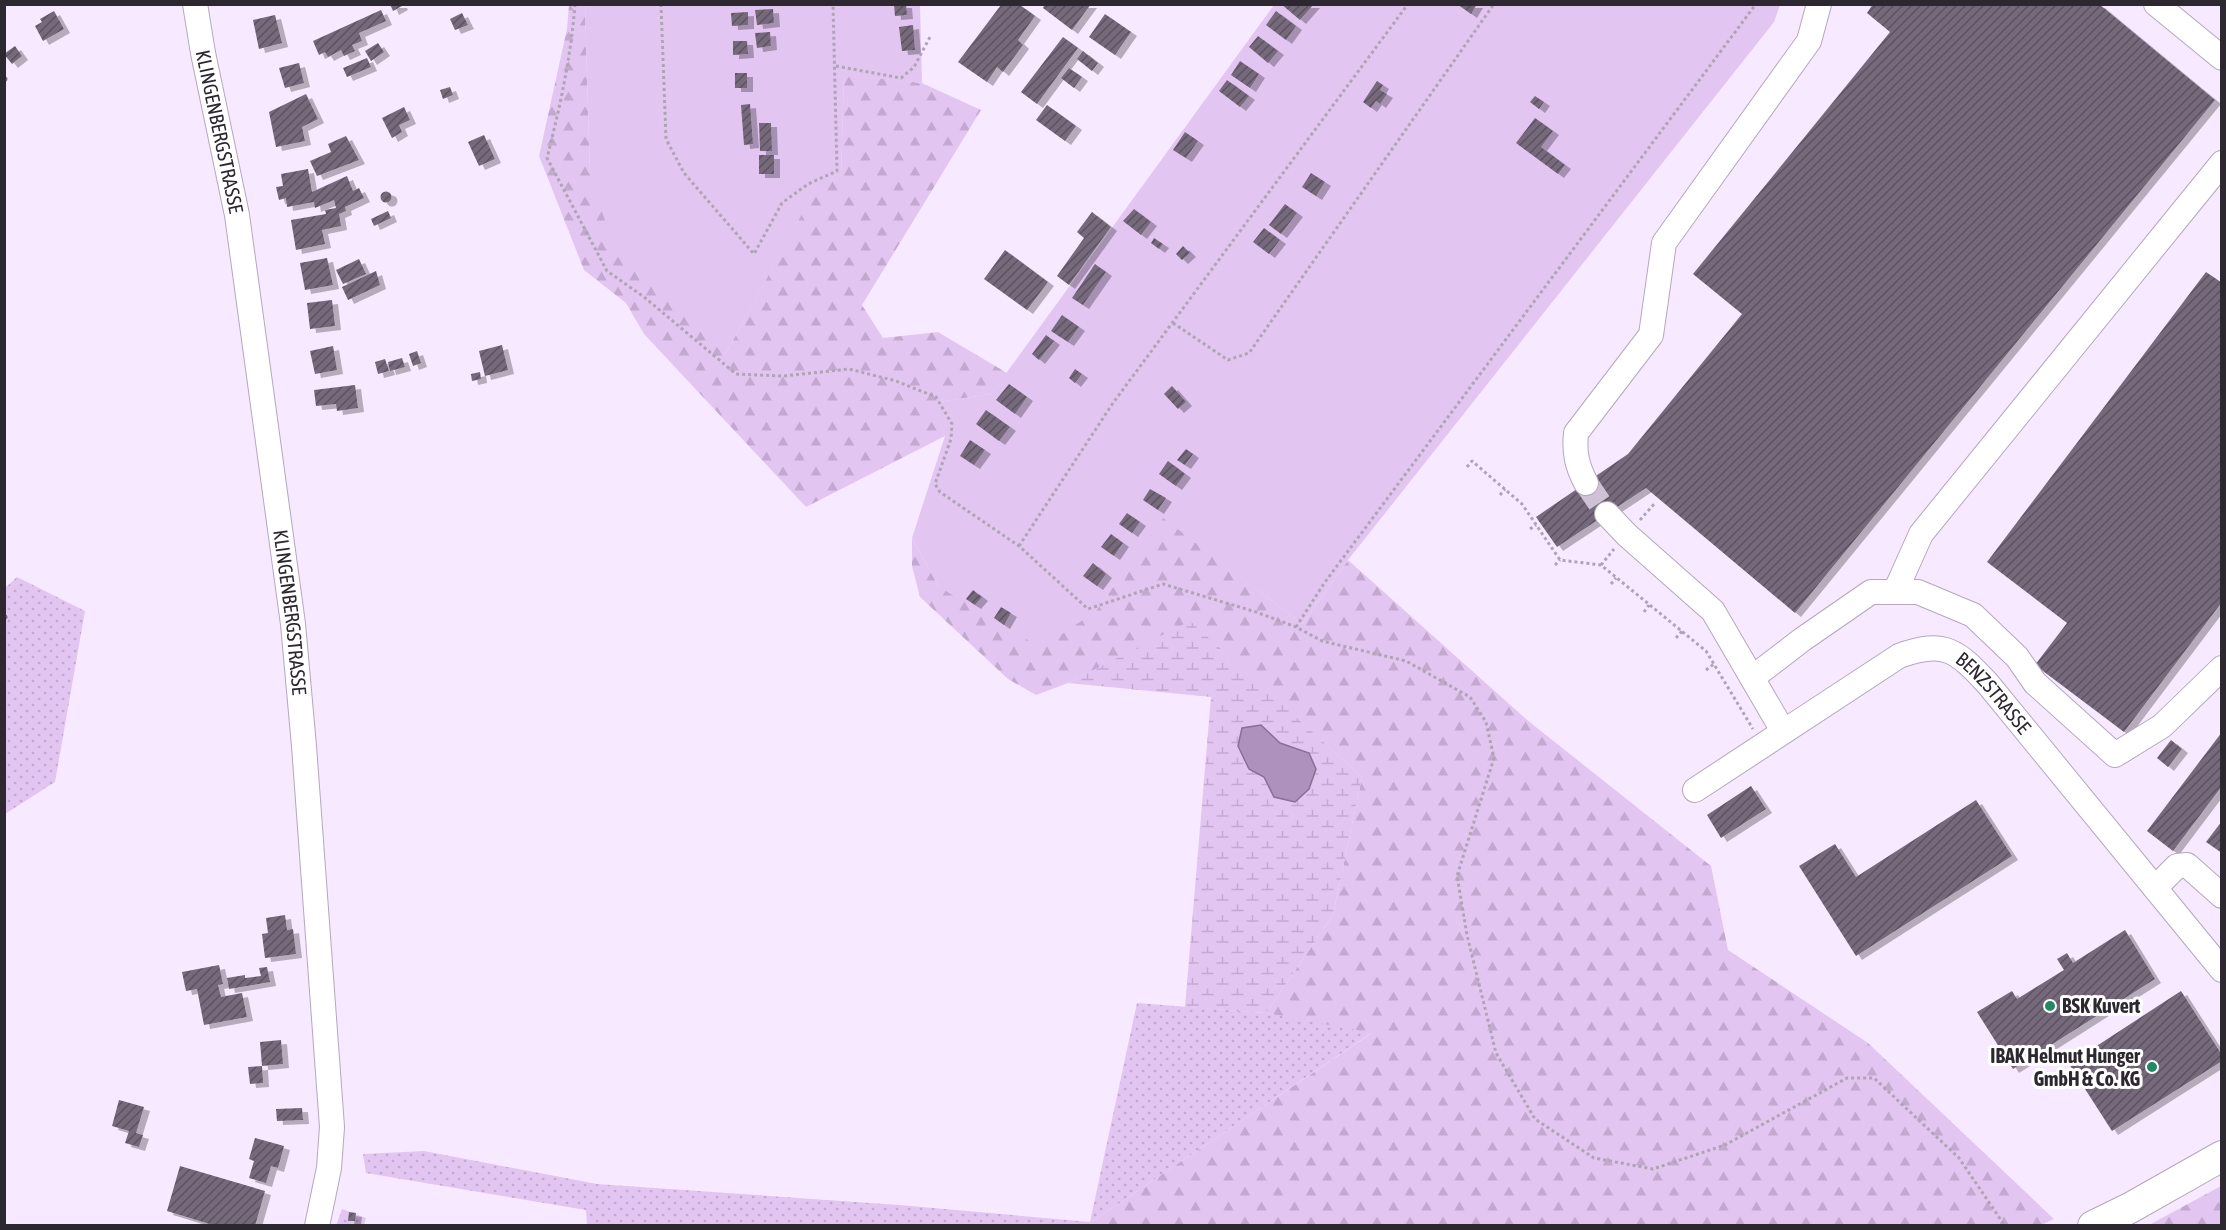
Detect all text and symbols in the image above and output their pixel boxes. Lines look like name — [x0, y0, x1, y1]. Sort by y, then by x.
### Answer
street label: KLINGENBERGSTRASSE — [192, 48, 248, 216]
street label: KLINGENBERGSTRASSE — [269, 528, 311, 696]
street label: BENZSTRASSE — [1952, 647, 2036, 738]
place label: BSK Kuvert — [2062, 994, 2141, 1017]
marker: BSK Kuvert — [2043, 999, 2057, 1013]
place label: IBAK Helmut Hunger GmbH & Co. KG — [1990, 1044, 2141, 1090]
marker: IBAK Helmut Hunger GmbH & Co. KG — [2145, 1060, 2159, 1074]

